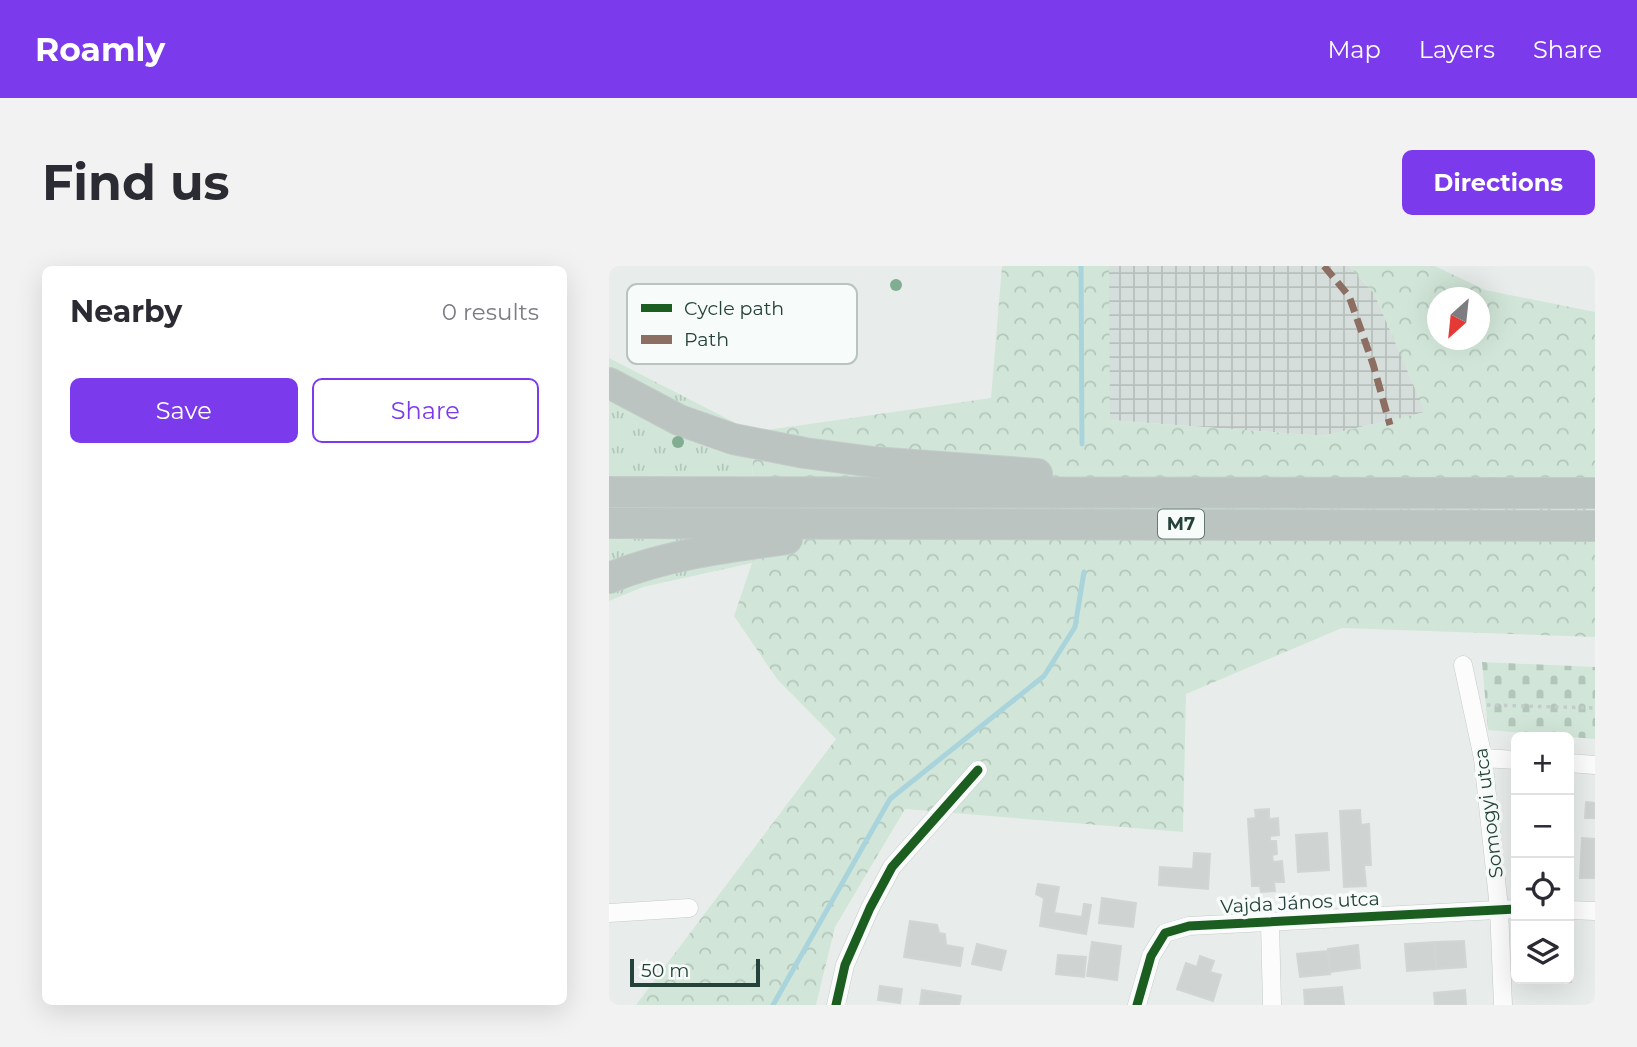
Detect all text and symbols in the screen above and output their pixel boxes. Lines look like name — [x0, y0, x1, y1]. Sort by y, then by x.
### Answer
text: Roamly — [35, 29, 165, 69]
text: Map — [1327, 35, 1381, 64]
text: Layers — [1419, 35, 1495, 64]
text: Share — [1533, 35, 1602, 64]
button: Directions — [1402, 150, 1595, 215]
text: Find us — [42, 153, 230, 212]
legend — [627, 284, 857, 364]
north arrow — [1427, 287, 1490, 350]
text: Nearby — [70, 293, 182, 330]
text: Cycle path — [684, 297, 784, 320]
text: 0 results — [442, 298, 539, 326]
text: Path — [684, 328, 729, 351]
button: Save — [70, 378, 298, 443]
button: Share — [312, 378, 539, 443]
road number: M7 — [1158, 510, 1204, 538]
map controls — [1511, 732, 1574, 984]
button: + — [1511, 732, 1574, 795]
street label: Somogyi utca — [1469, 747, 1508, 879]
button: − — [1511, 795, 1574, 858]
button: locate — [1511, 858, 1574, 921]
street label: Vajda János utca — [1220, 887, 1380, 918]
button: layers — [1511, 921, 1574, 984]
scale bar — [630, 956, 759, 988]
text: 50 m — [641, 959, 689, 982]

